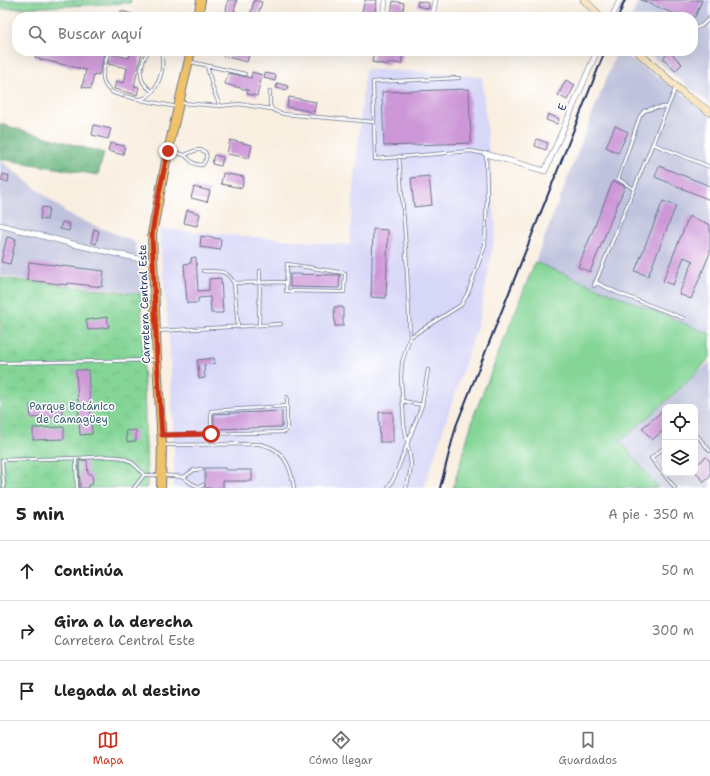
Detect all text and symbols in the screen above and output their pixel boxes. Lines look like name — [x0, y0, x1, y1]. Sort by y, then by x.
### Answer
search box — [12, 12, 698, 56]
icon: search — [26, 23, 48, 45]
text: Buscar aquí — [58, 24, 142, 44]
street label: E — [554, 101, 571, 113]
route end — [159, 142, 177, 160]
street label: Carretera Central Este — [135, 244, 154, 364]
park label: Parque Botánico de Camagüey — [29, 399, 115, 427]
map controls — [662, 404, 698, 476]
button: locate — [662, 404, 698, 440]
route start — [202, 425, 220, 443]
button: layers — [662, 440, 698, 476]
text: 5 min — [16, 503, 64, 525]
text: A pie · 350 m — [608, 506, 694, 523]
icon: ahead — [16, 560, 38, 582]
text: Continúa — [54, 561, 123, 581]
text: 50 m — [661, 562, 694, 579]
text: Gira a la derecha — [54, 612, 193, 632]
icon: right — [16, 620, 38, 642]
text: 300 m — [651, 622, 694, 639]
text: Carretera Central Este — [54, 632, 195, 649]
icon: arrive — [16, 680, 38, 702]
text: Llegada al destino — [54, 681, 201, 701]
tab: Mapa — [93, 729, 123, 768]
tab: Cómo llegar — [309, 729, 373, 768]
tab: Guardados — [559, 729, 617, 768]

